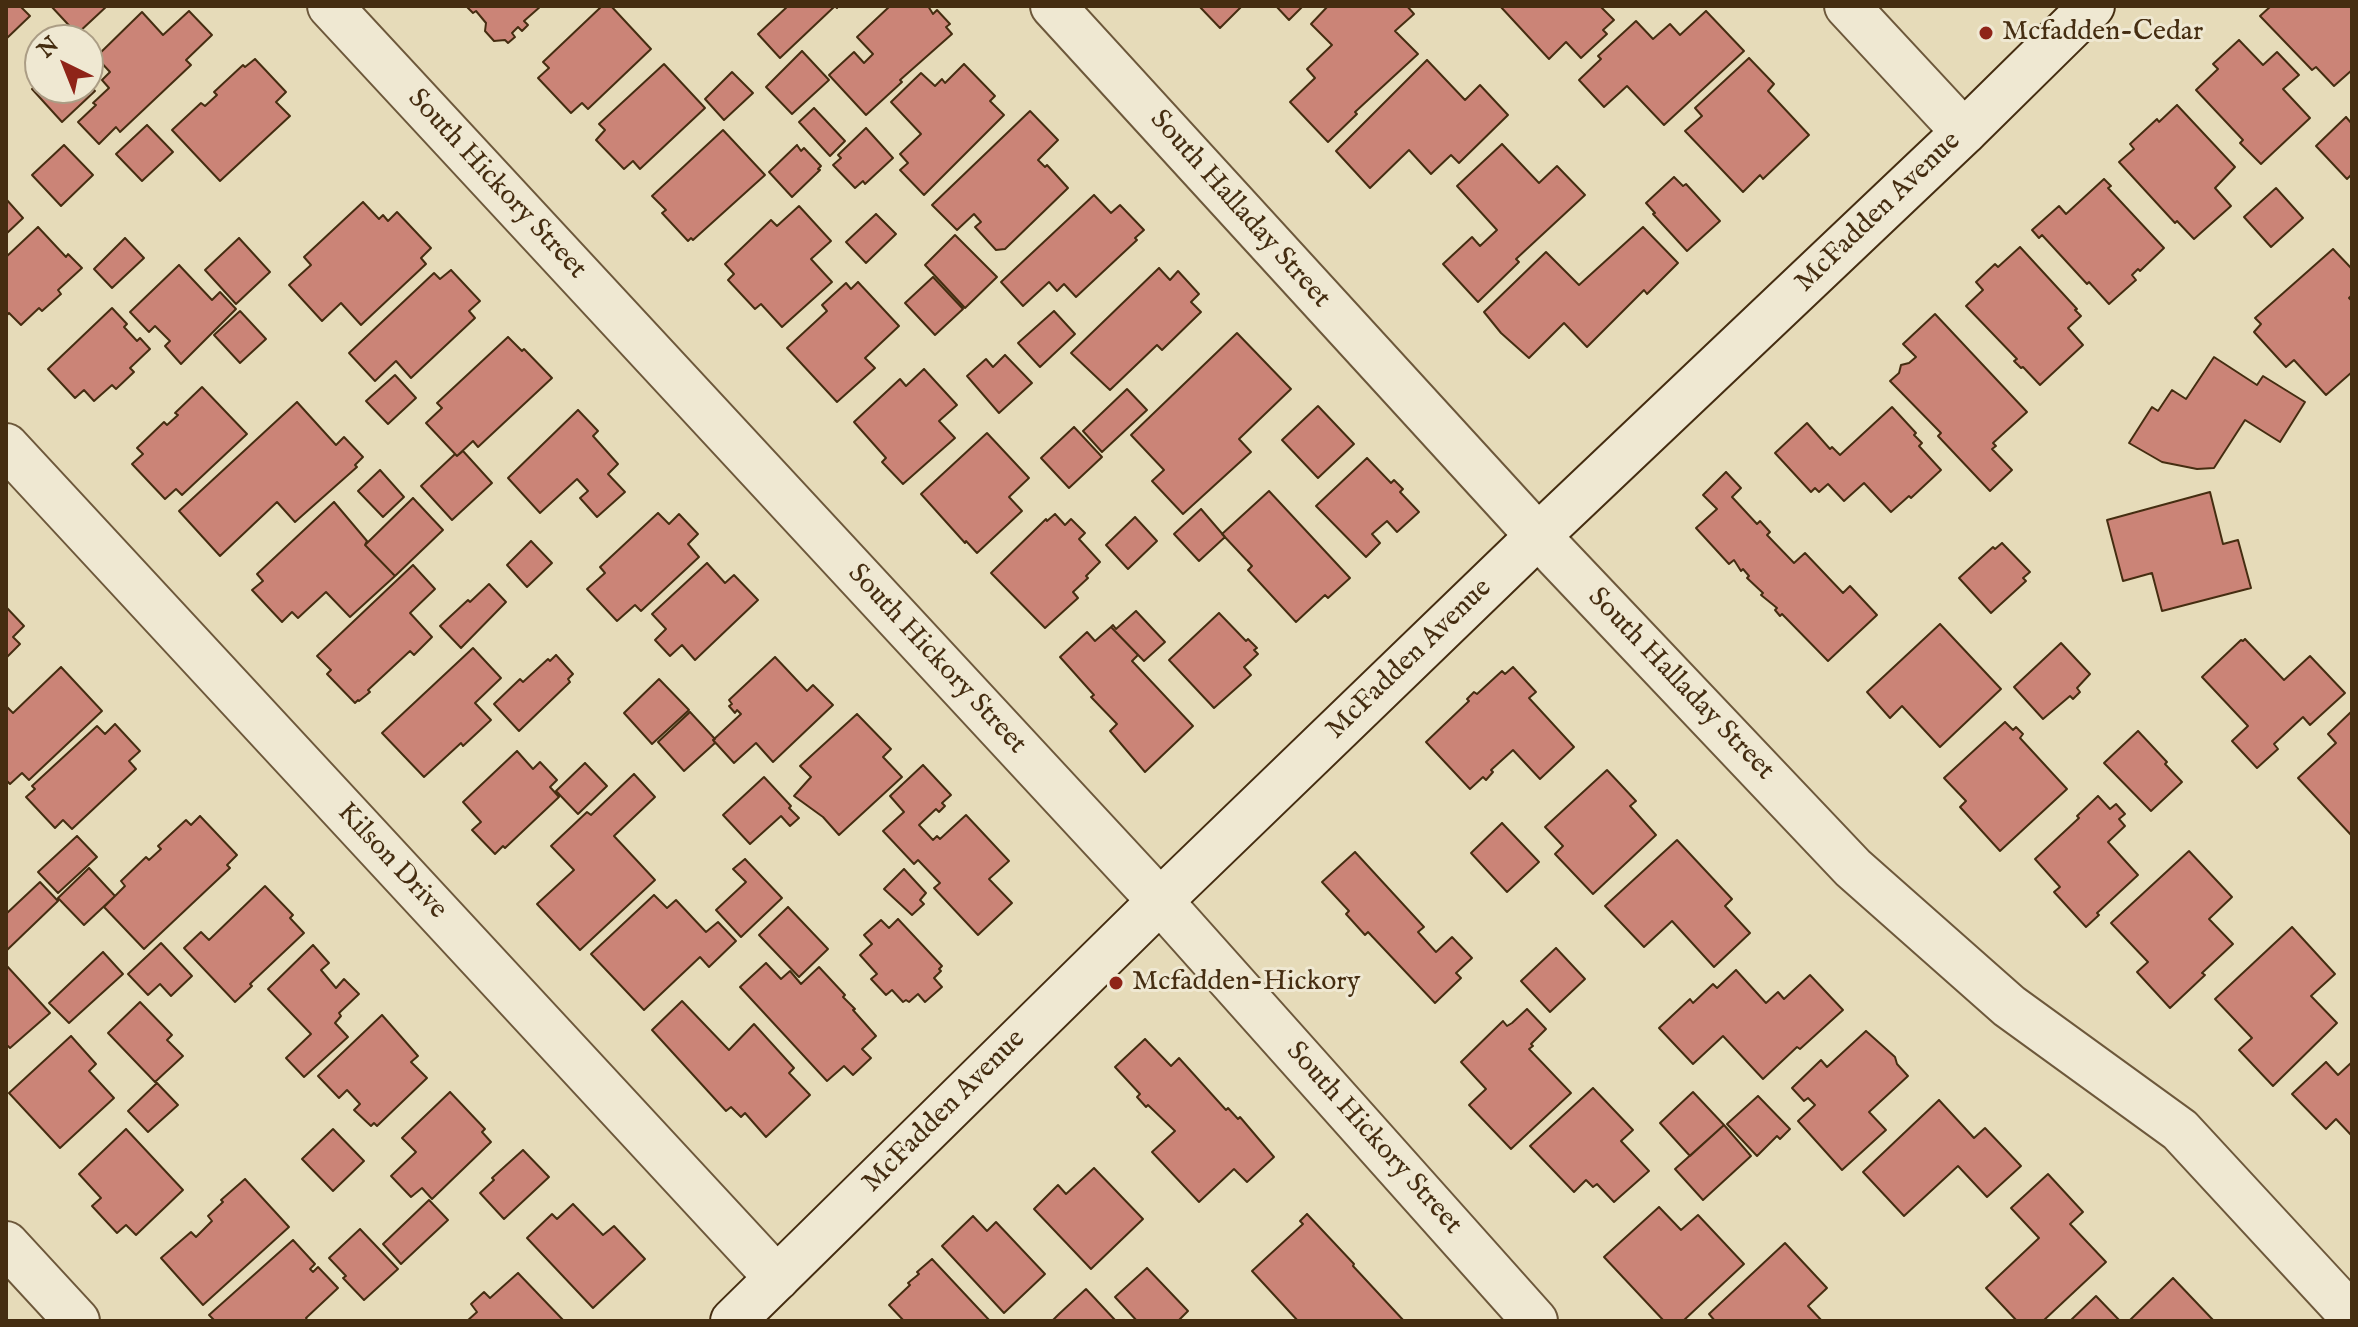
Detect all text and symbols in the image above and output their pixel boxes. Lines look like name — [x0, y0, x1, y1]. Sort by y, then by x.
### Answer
place label: Mcfadden-Cedar — [2002, 16, 2203, 50]
north arrow — [24, 24, 104, 104]
marker: Mcfadden-Cedar — [1977, 24, 1995, 42]
text: N — [32, 31, 66, 65]
street label: South Hickory Street — [399, 83, 593, 287]
street label: South Halladay Street — [1141, 104, 1337, 316]
street label: McFadden Avenue — [1789, 126, 1969, 300]
street label: South Hickory Street — [839, 558, 1033, 762]
street label: McFadden Avenue — [1320, 573, 1500, 747]
street label: South Halladay Street — [1580, 582, 1780, 788]
street label: Kilson Drive — [329, 797, 453, 927]
place label: Mcfadden-Hickory — [1132, 966, 1360, 1000]
marker: Mcfadden-Hickory — [1107, 974, 1125, 992]
street label: McFadden Avenue — [856, 1023, 1034, 1201]
street label: South Hickory Street — [1278, 1036, 1468, 1242]

